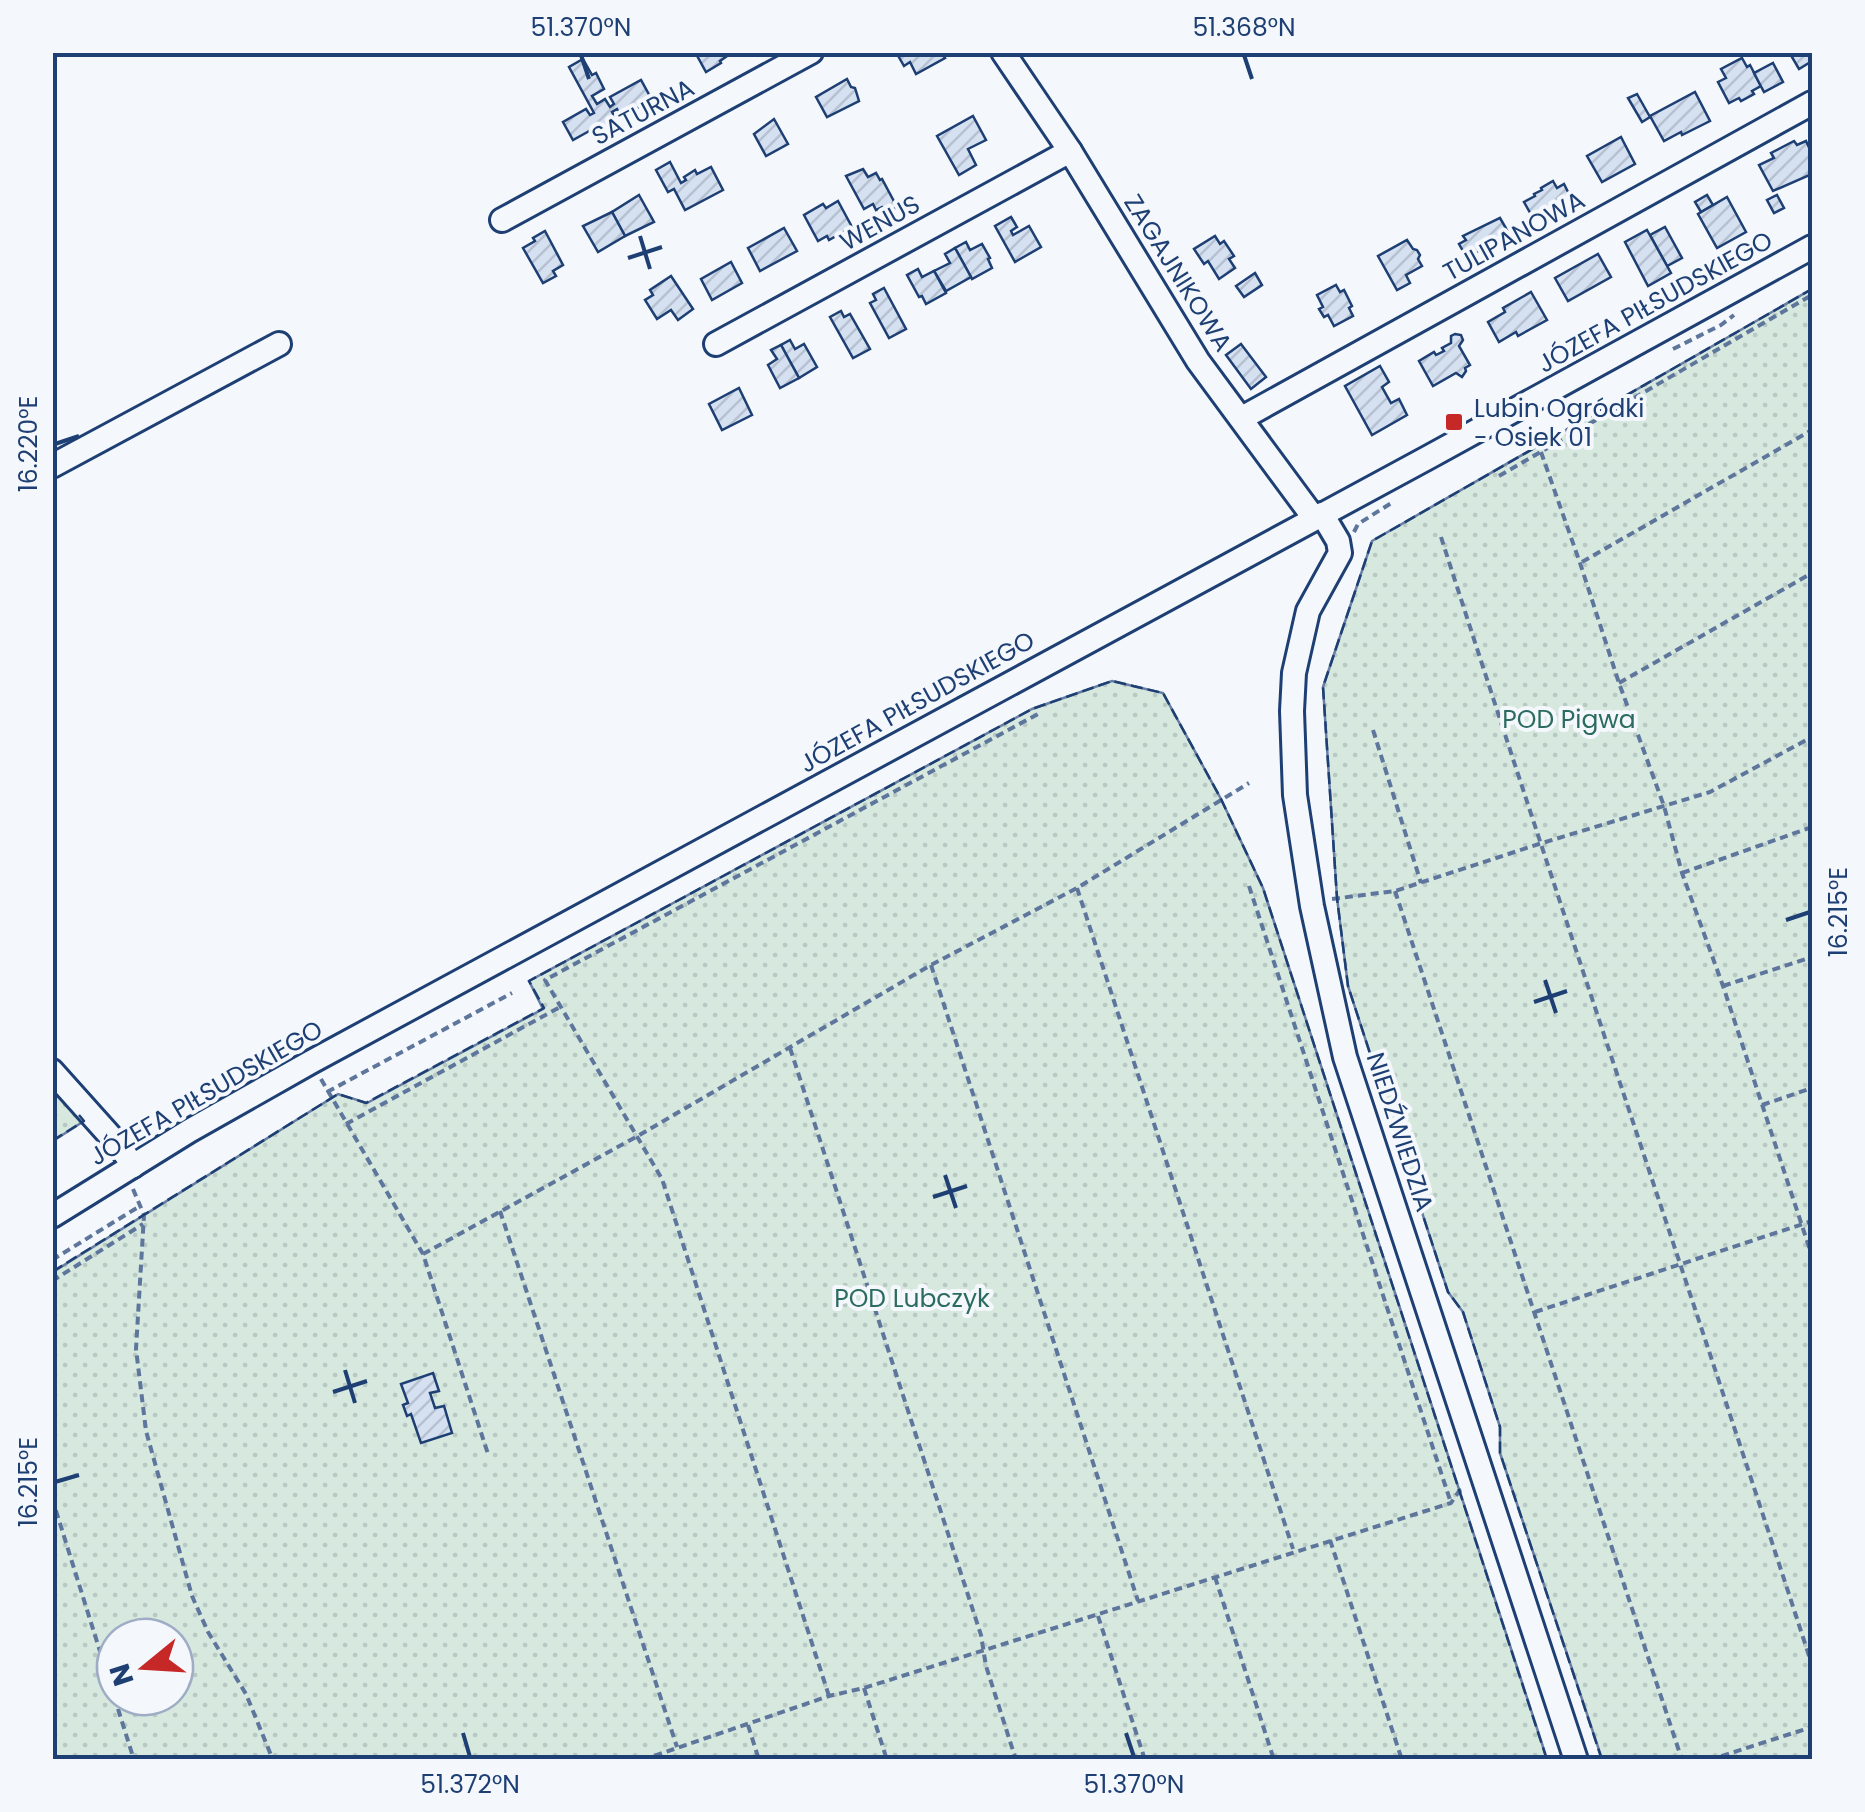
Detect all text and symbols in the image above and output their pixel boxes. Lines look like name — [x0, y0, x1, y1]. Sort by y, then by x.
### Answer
text: 51.370°N — [531, 10, 631, 45]
text: 51.368°N — [1192, 10, 1296, 45]
street label: SATURNA — [586, 70, 701, 154]
street label: TULIPANOWA — [1437, 183, 1591, 289]
street label: WENUS — [834, 187, 926, 259]
street label: ZAGAJNIKOWA — [1116, 188, 1240, 359]
street label: JÓZEFA PIŁSUDSKIEGO — [1531, 223, 1779, 381]
place label: Lubin Ogródki - Osiek 01 — [1474, 391, 1644, 455]
text: 16.220°E — [11, 396, 46, 492]
marker: Lubin Ogródki - Osiek 01 — [1443, 411, 1465, 433]
street label: JÓZEFA PIŁSUDSKIEGO — [793, 623, 1041, 781]
park label: POD Pigwa — [1502, 702, 1636, 737]
text: 16.215°E — [1821, 867, 1856, 957]
street label: JÓZEFA PIŁSUDSKIEGO — [83, 1012, 329, 1174]
street label: NIEDŹWIEDZIA — [1358, 1048, 1442, 1216]
park label: POD Lubczyk — [834, 1281, 990, 1316]
text: 16.215°E — [11, 1437, 46, 1527]
north arrow — [95, 1617, 195, 1717]
text: N — [100, 1659, 143, 1691]
text: 51.372°N — [420, 1767, 520, 1802]
text: 51.370°N — [1084, 1767, 1184, 1802]

